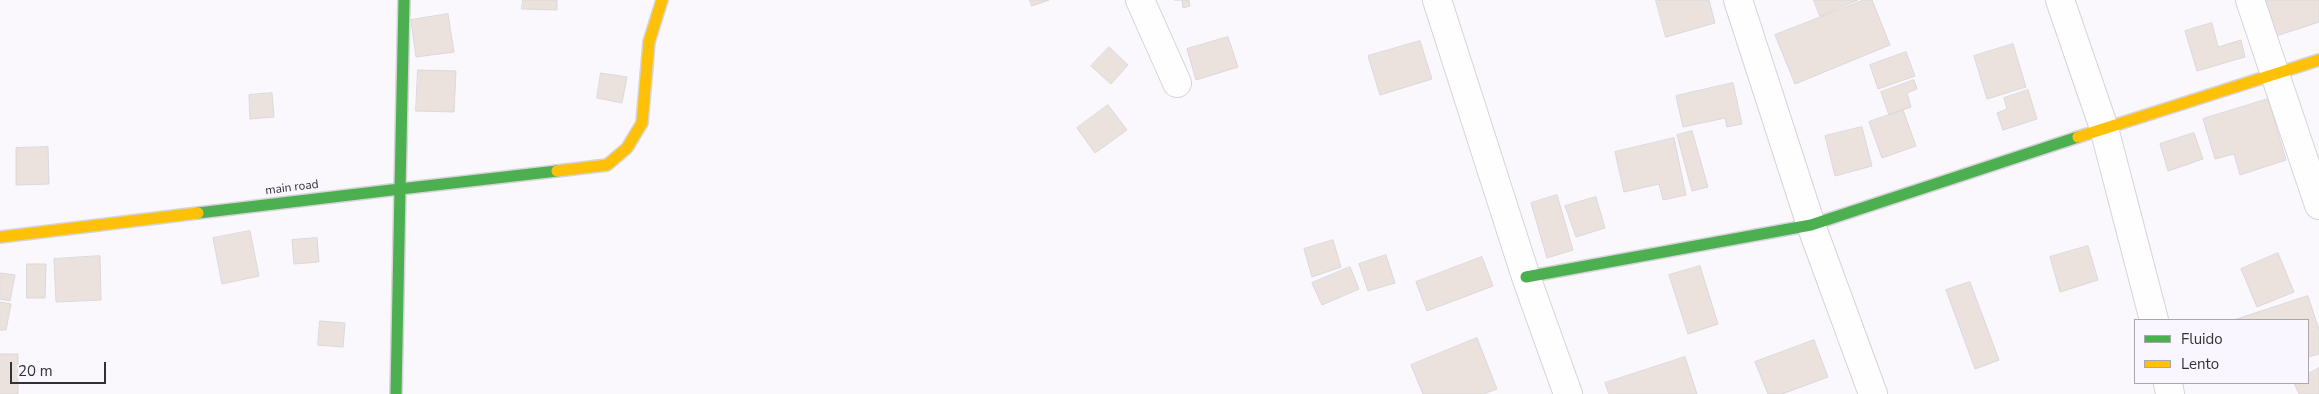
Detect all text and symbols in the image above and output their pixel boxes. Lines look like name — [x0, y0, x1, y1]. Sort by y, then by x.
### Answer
street label: main road — [265, 178, 319, 198]
legend — [2134, 319, 2309, 384]
text: Fluido — [2181, 329, 2223, 349]
scale bar — [12, 352, 109, 384]
text: Lento — [2181, 354, 2219, 374]
text: 20 m — [18, 361, 53, 381]

